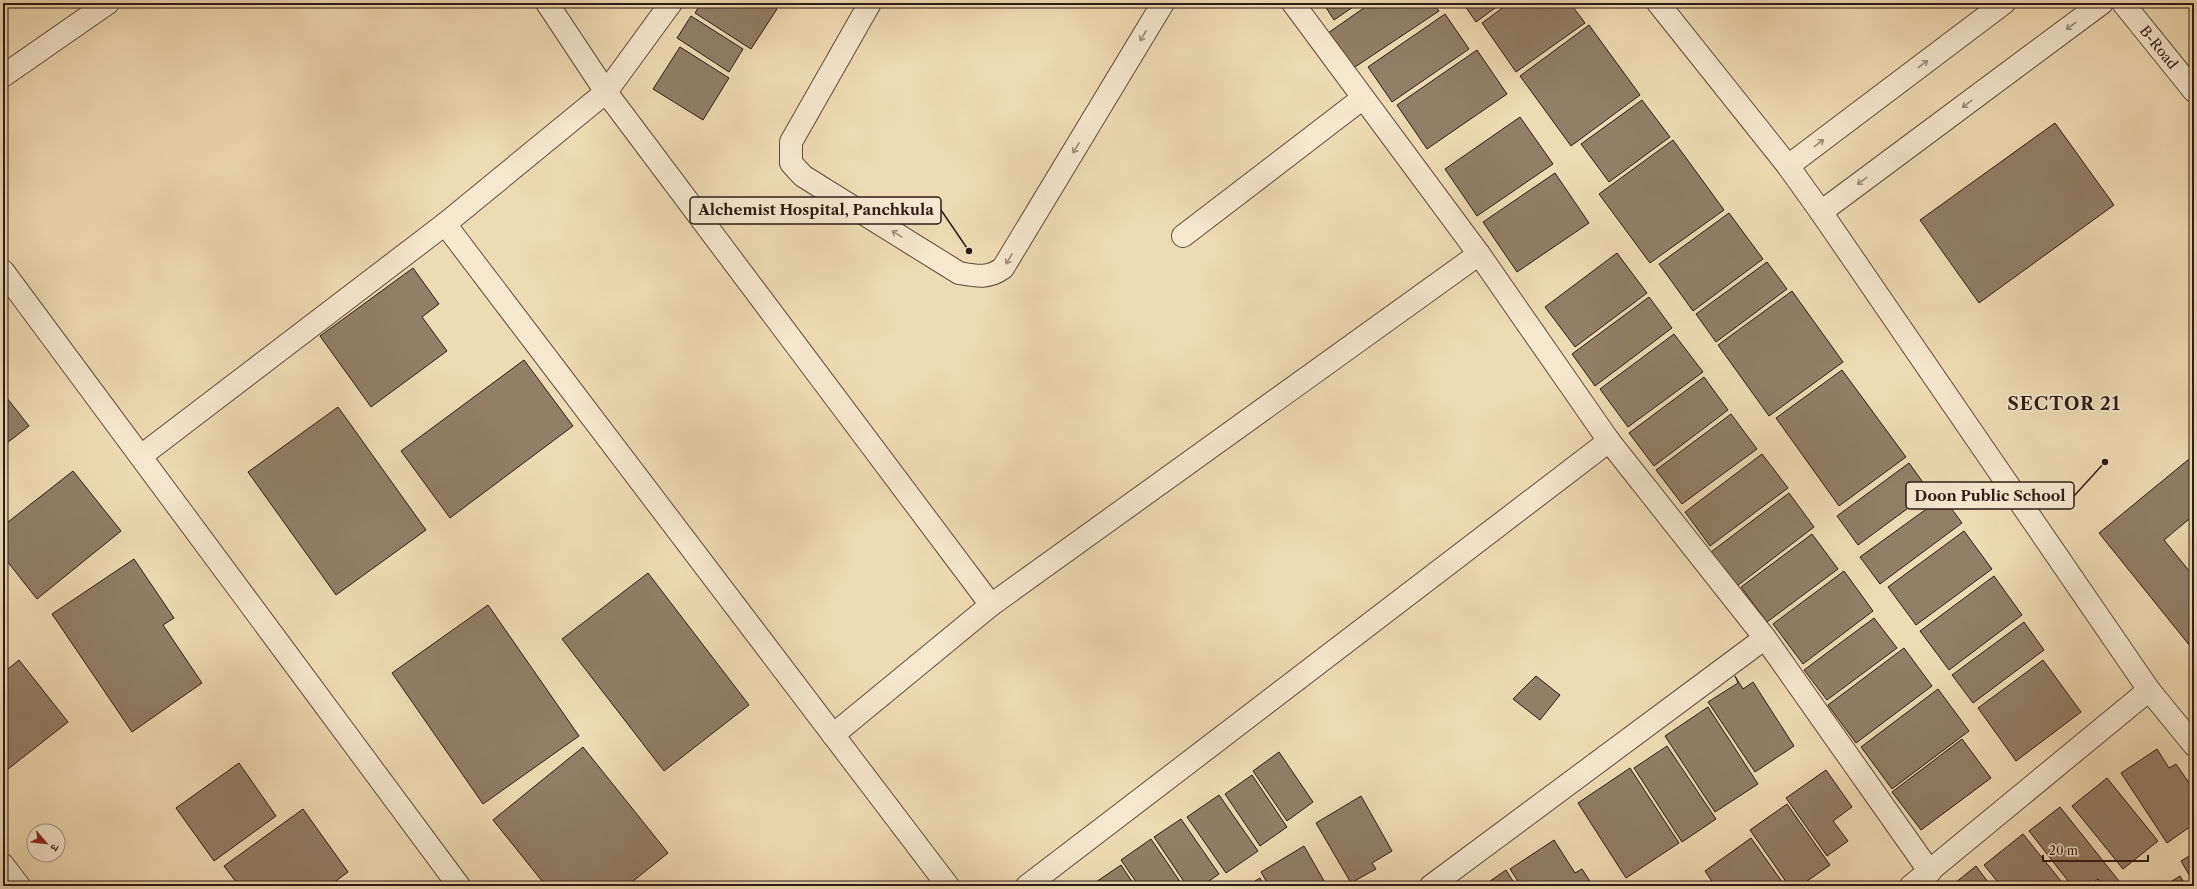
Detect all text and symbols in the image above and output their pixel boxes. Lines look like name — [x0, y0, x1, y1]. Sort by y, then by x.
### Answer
one-way arrow — [2066, 22, 2077, 30]
street label: B-Road — [2136, 22, 2182, 73]
one-way arrow — [1138, 30, 1146, 42]
one-way arrow — [1917, 60, 1928, 69]
one-way arrow — [1961, 99, 1972, 108]
one-way arrow — [1813, 138, 1824, 147]
one-way arrow — [1071, 142, 1079, 154]
one-way arrow — [1857, 177, 1868, 185]
callout: Alchemist Hospital, Panchkula — [690, 197, 941, 224]
text: Alchemist Hospital, Panchkula — [697, 200, 934, 219]
one-way arrow — [892, 230, 903, 239]
one-way arrow — [1004, 253, 1012, 265]
district label: SECTOR 21 — [2007, 393, 2121, 415]
callout: Doon Public School — [1906, 482, 2074, 509]
text: Doon Public School — [1914, 486, 2066, 505]
north arrow — [26, 823, 66, 863]
scale bar — [2043, 837, 2148, 863]
text: उ — [47, 841, 63, 855]
text: 20 m — [2049, 843, 2078, 858]

